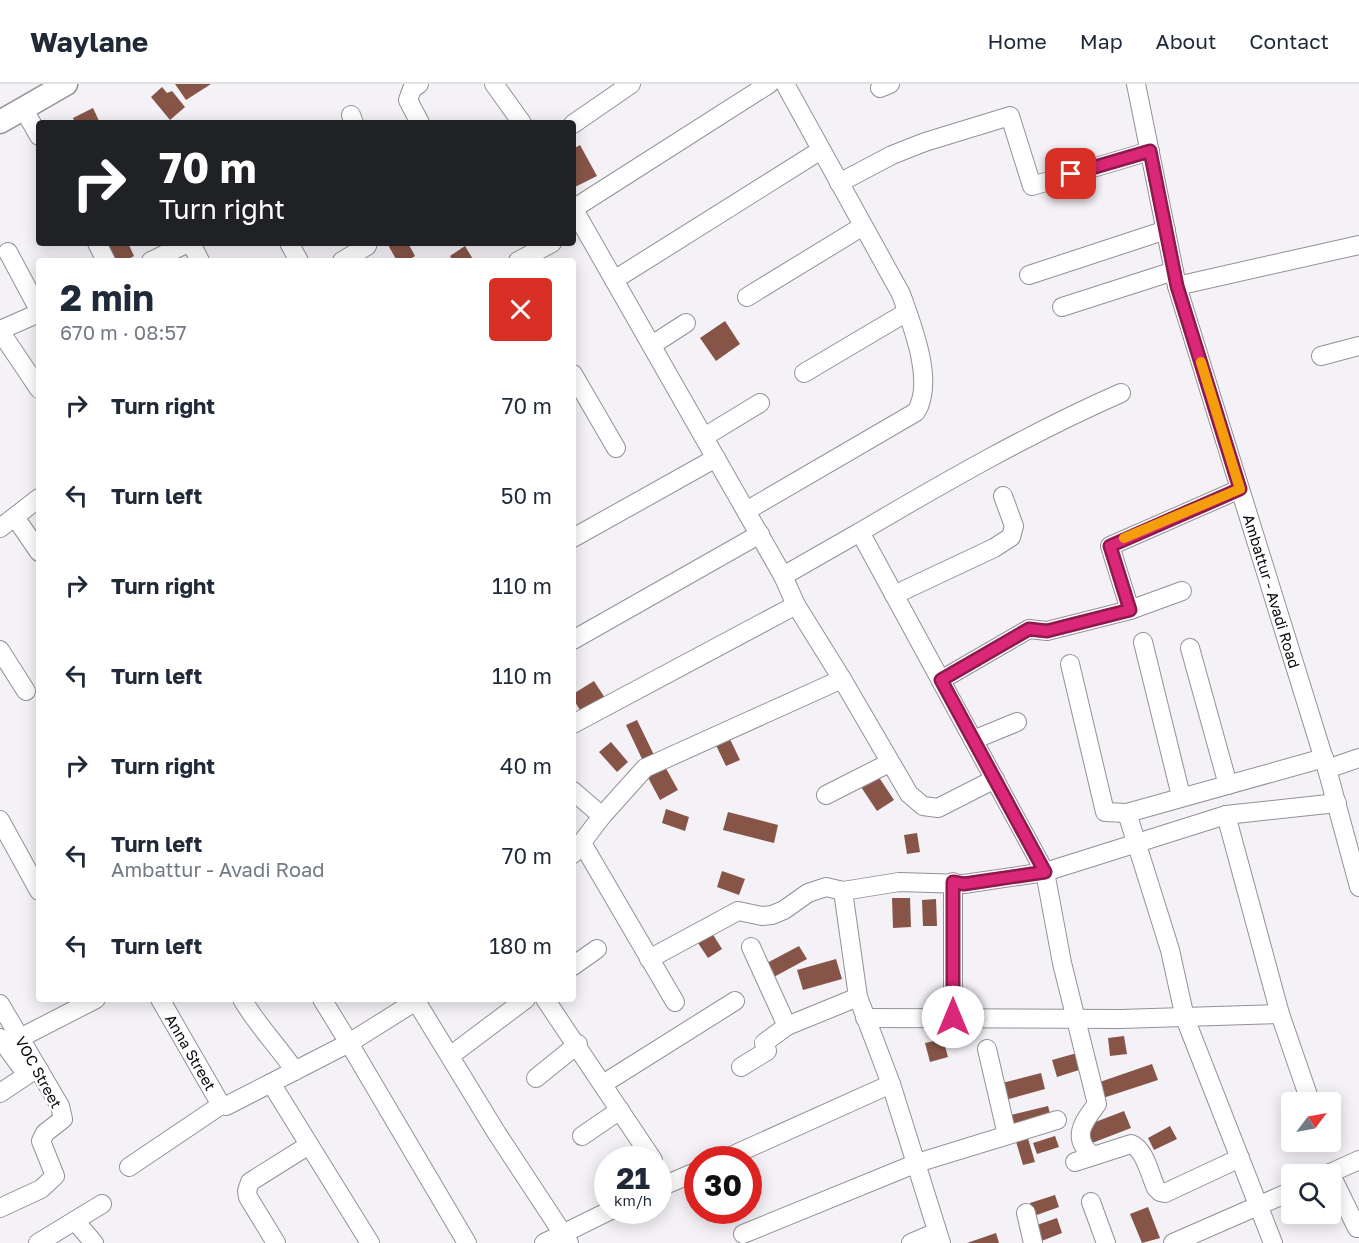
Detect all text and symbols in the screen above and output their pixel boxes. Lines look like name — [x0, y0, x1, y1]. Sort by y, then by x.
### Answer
text: Waylane — [30, 25, 148, 58]
text: Home — [987, 28, 1047, 54]
text: Map — [1080, 28, 1123, 54]
text: About — [1156, 28, 1216, 54]
text: Contact — [1249, 28, 1329, 54]
text: 70 m — [159, 142, 256, 192]
icon: right — [60, 144, 138, 222]
pin — [1045, 148, 1096, 199]
icon: arrive — [1054, 157, 1087, 190]
text: Turn right — [159, 193, 285, 225]
text: 2 min — [60, 276, 154, 319]
button: close — [489, 278, 552, 341]
text: 670 m · 08:57 — [60, 320, 187, 344]
icon: right — [60, 389, 93, 422]
text: Turn right — [111, 392, 215, 419]
text: 70 m — [502, 392, 552, 419]
icon: left — [60, 479, 93, 512]
text: Turn left — [111, 482, 202, 509]
text: 50 m — [501, 482, 552, 509]
street label: Ambattur - Avadi Road — [1240, 512, 1304, 670]
icon: right — [60, 569, 93, 602]
text: Turn right — [111, 572, 215, 599]
text: 110 m — [492, 572, 552, 599]
icon: left — [60, 659, 93, 692]
text: Turn left — [111, 662, 202, 689]
text: 110 m — [492, 662, 552, 689]
icon: right — [60, 749, 93, 782]
text: Turn right — [111, 752, 215, 779]
text: 40 m — [500, 752, 552, 779]
text: Turn left — [111, 830, 202, 857]
icon: left — [60, 839, 93, 872]
text: 70 m — [502, 842, 552, 869]
text: Ambattur - Avadi Road — [111, 857, 325, 881]
icon: left — [60, 929, 93, 962]
text: Turn left — [111, 932, 202, 959]
text: 180 m — [489, 932, 552, 959]
position arrow — [921, 985, 985, 1049]
street label: Anna Street — [162, 1011, 220, 1093]
street label: VOC Street — [12, 1033, 66, 1111]
north arrow — [1281, 1092, 1341, 1152]
map controls — [1281, 1092, 1341, 1224]
speed limit sign: 30 — [684, 1146, 762, 1224]
text: 21 — [616, 1160, 650, 1196]
button: search — [1281, 1164, 1341, 1224]
text: km/h — [614, 1191, 652, 1209]

